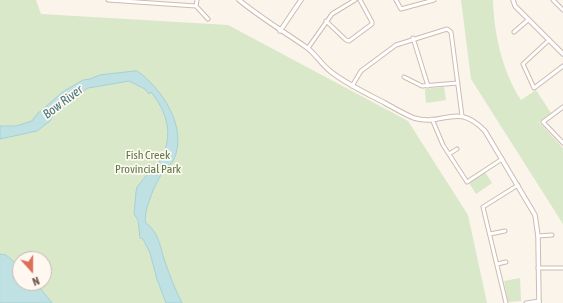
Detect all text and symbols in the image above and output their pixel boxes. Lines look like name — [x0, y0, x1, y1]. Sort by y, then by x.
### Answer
water label: Bow River — [40, 82, 86, 122]
park label: Fish Creek Provincial Park — [115, 148, 181, 176]
north arrow — [12, 251, 52, 291]
text: N — [31, 275, 41, 288]

